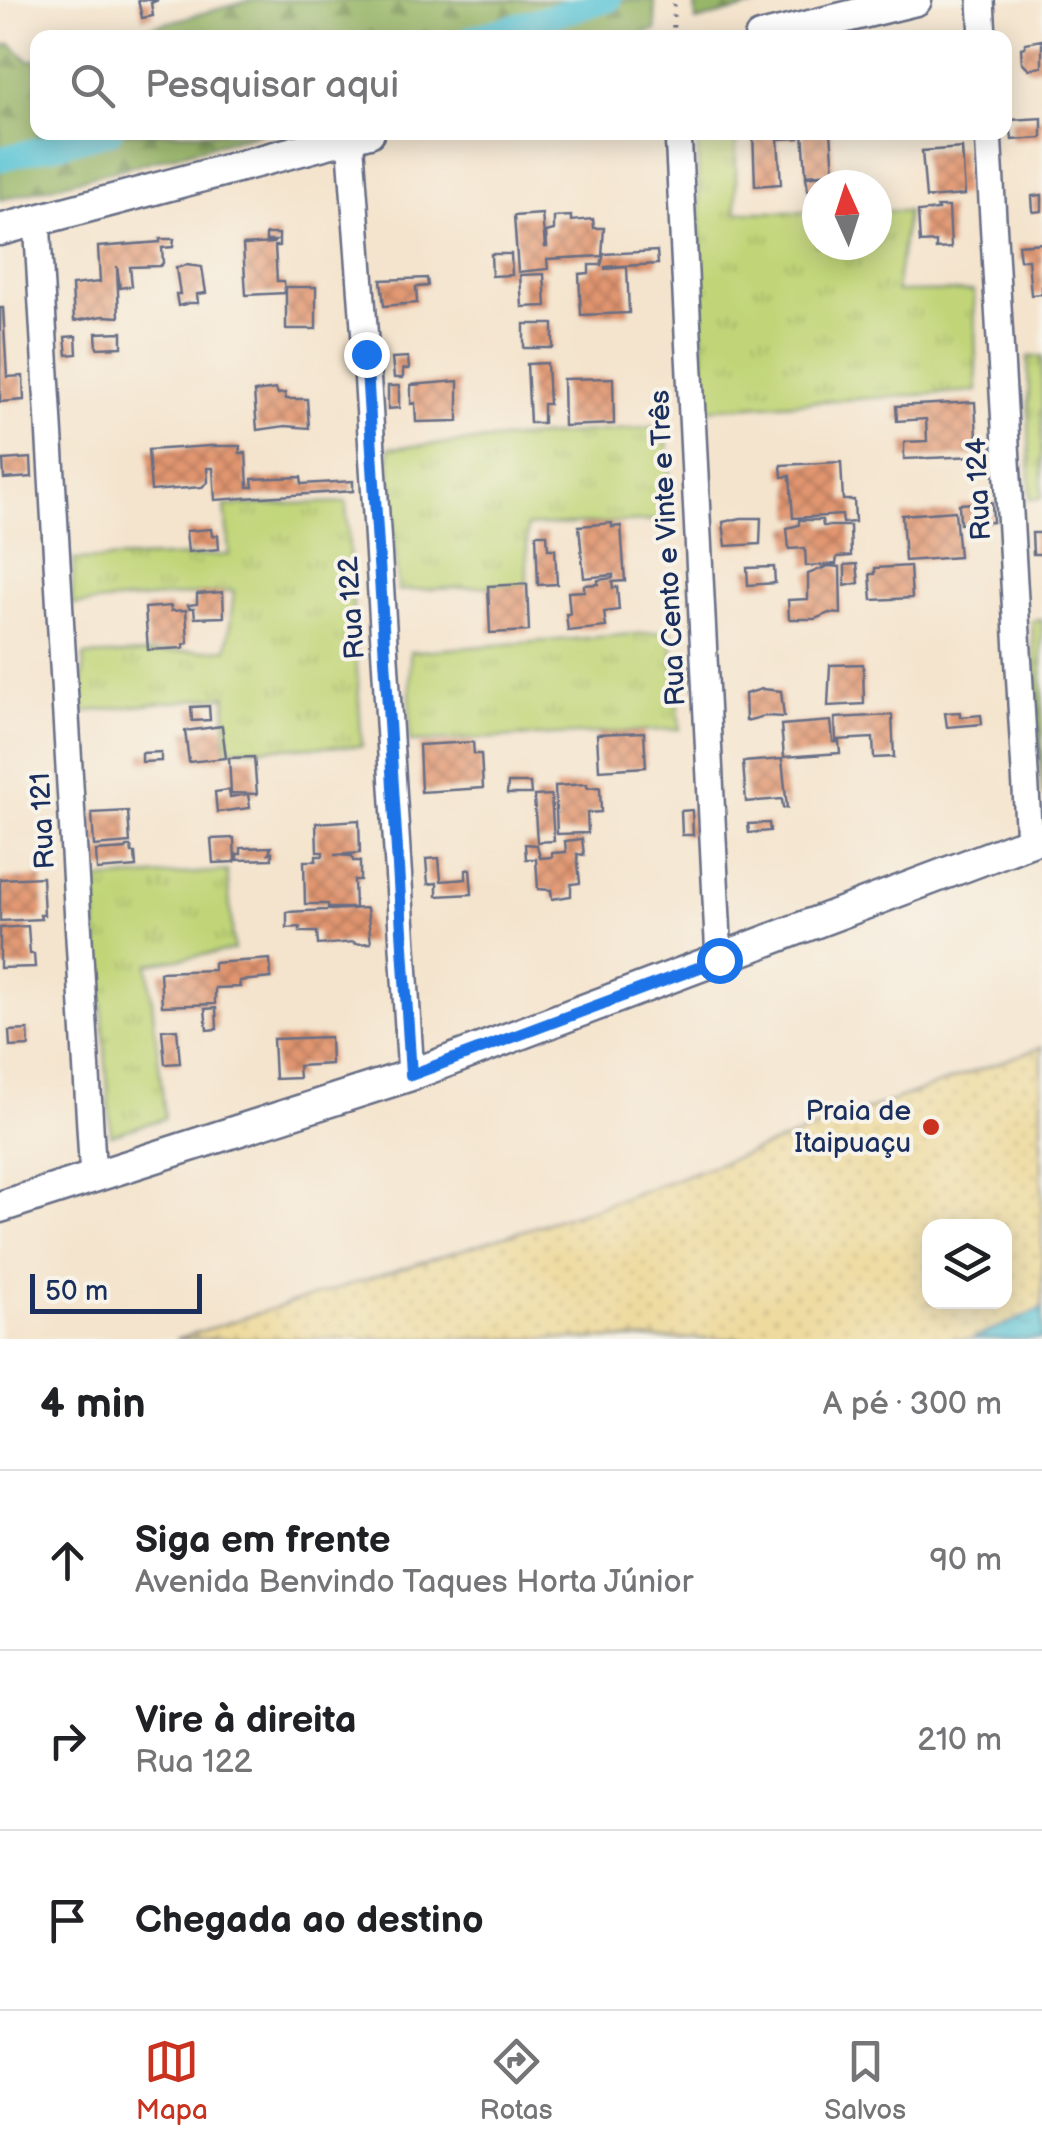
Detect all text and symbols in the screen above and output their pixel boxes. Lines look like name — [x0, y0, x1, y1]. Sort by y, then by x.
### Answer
search box — [30, 30, 1012, 140]
icon: search — [65, 58, 120, 113]
text: Pesquisar aqui — [145, 63, 399, 108]
north arrow — [802, 170, 892, 260]
route end — [344, 332, 390, 378]
street label: Rua Cento e Vinte e Três — [643, 389, 693, 707]
street label: Rua 124 — [960, 437, 998, 541]
street label: Rua 122 — [332, 555, 372, 660]
street label: Rua 121 — [24, 772, 62, 870]
route start — [697, 938, 743, 984]
place label: Praia de Itaipuaçu — [794, 1095, 911, 1160]
marker: Praia de Itaipuaçu — [920, 1116, 942, 1138]
map controls — [922, 1219, 1012, 1309]
button: layers — [922, 1219, 1012, 1309]
scale bar — [30, 1269, 202, 1314]
text: 50 m — [45, 1275, 108, 1308]
text: 4 min — [40, 1379, 146, 1430]
text: A pé · 300 m — [823, 1385, 1002, 1424]
text: Siga em frente — [135, 1518, 391, 1563]
icon: ahead — [40, 1533, 95, 1588]
text: 90 m — [930, 1541, 1002, 1580]
text: Avenida Benvindo Taques Horta Júnior — [135, 1563, 693, 1602]
text: Vire à direita — [135, 1698, 357, 1743]
icon: right — [40, 1713, 95, 1768]
text: 210 m — [917, 1721, 1002, 1760]
text: Rua 122 — [135, 1743, 252, 1782]
icon: arrive — [40, 1893, 95, 1948]
text: Chegada ao destino — [135, 1898, 484, 1943]
tab: Mapa — [136, 2034, 208, 2127]
tab: Rotas — [480, 2034, 553, 2127]
tab: Salvos — [824, 2034, 906, 2127]

